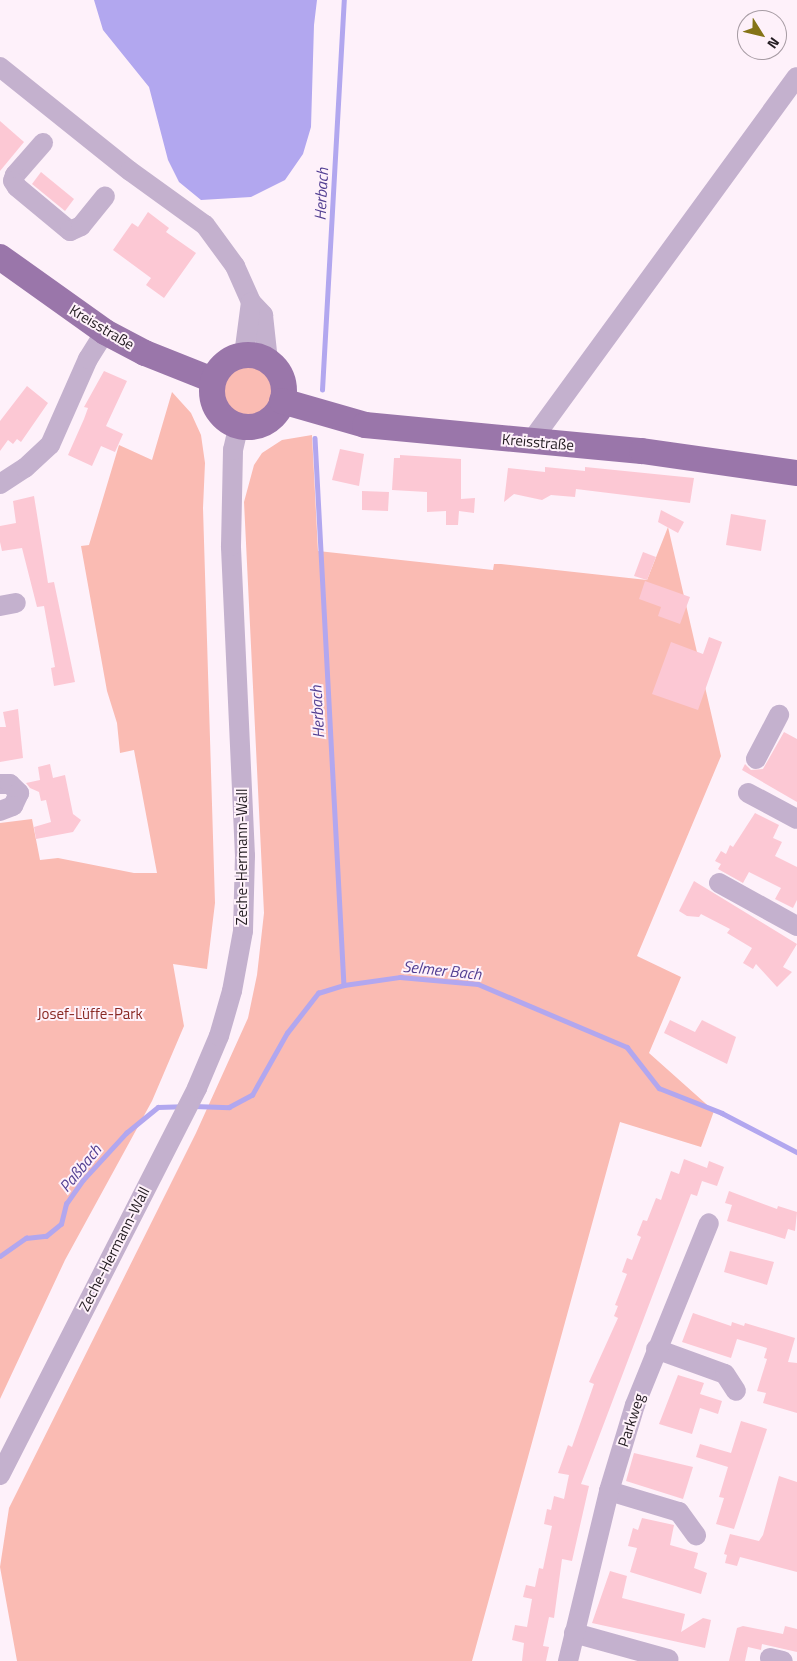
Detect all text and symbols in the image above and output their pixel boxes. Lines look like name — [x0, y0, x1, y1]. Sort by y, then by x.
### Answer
north arrow — [737, 10, 787, 60]
text: N — [762, 33, 785, 54]
water label: Herbach — [310, 167, 332, 221]
street label: Kreisstraße — [66, 301, 138, 353]
street label: Kreisstraße — [501, 430, 575, 454]
water label: Herbach — [306, 685, 328, 739]
street label: Zeche-Hermann-Wall — [233, 789, 251, 925]
water label: Selmer Bach — [402, 956, 482, 984]
park label: Josef-Lüffe-Park — [37, 1005, 143, 1023]
water label: Paßbach — [55, 1140, 105, 1196]
street label: Zeche-Hermann-Wall — [75, 1184, 153, 1314]
street label: Parkweg — [614, 1391, 648, 1449]

